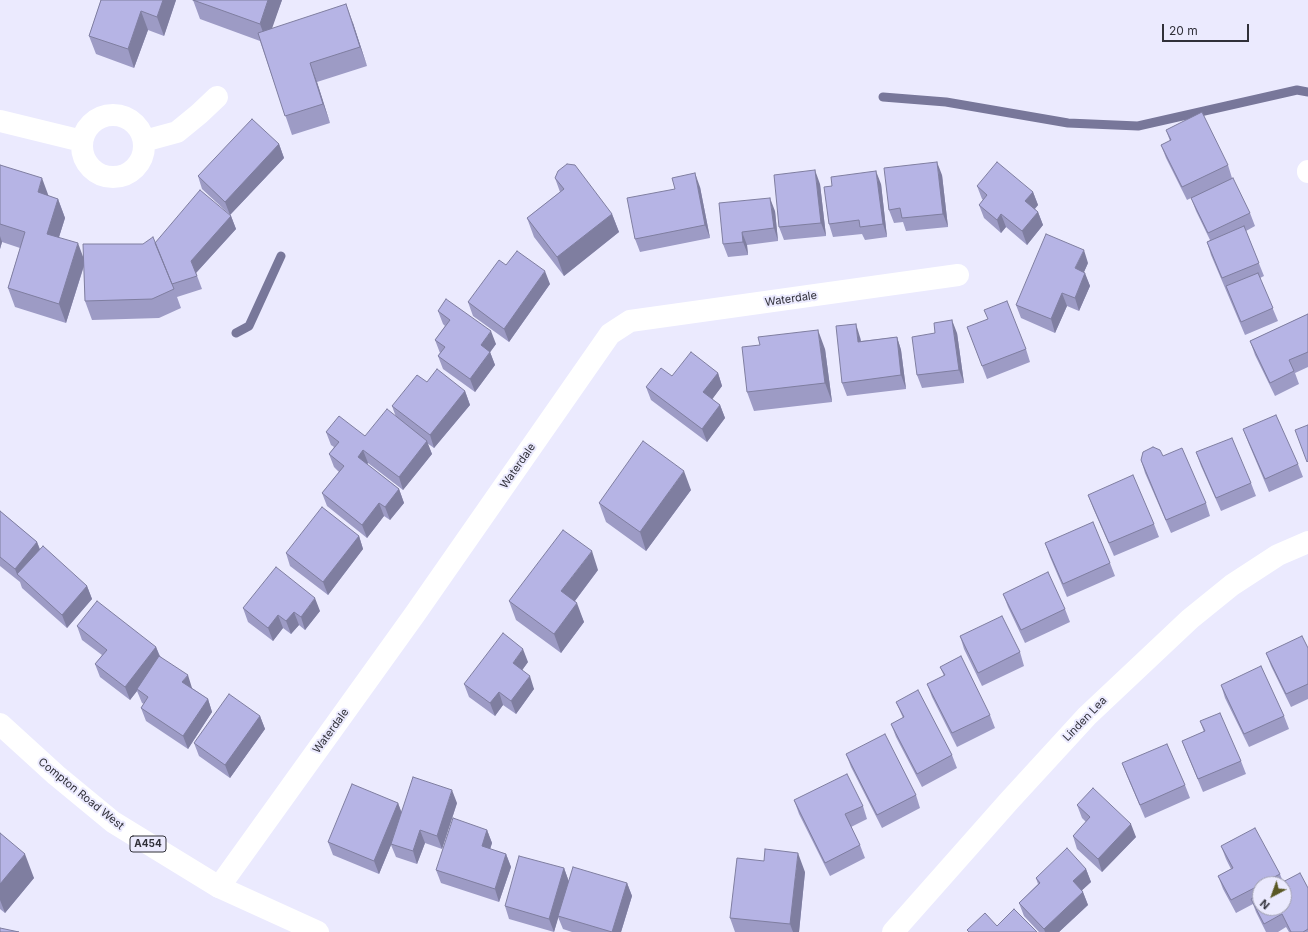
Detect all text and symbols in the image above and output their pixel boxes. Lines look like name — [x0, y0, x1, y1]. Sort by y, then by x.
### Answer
scale bar — [1164, 16, 1251, 42]
text: 20 m — [1169, 23, 1198, 38]
street label: Waterdale — [764, 289, 818, 309]
street label: Waterdale — [498, 441, 538, 491]
street label: Linden Lea — [1060, 694, 1110, 744]
street label: Waterdale — [310, 706, 352, 756]
street label: Compton Road West — [35, 755, 127, 833]
road number: A454 — [130, 836, 166, 852]
north arrow — [1252, 876, 1292, 916]
text: N — [1257, 896, 1273, 912]

